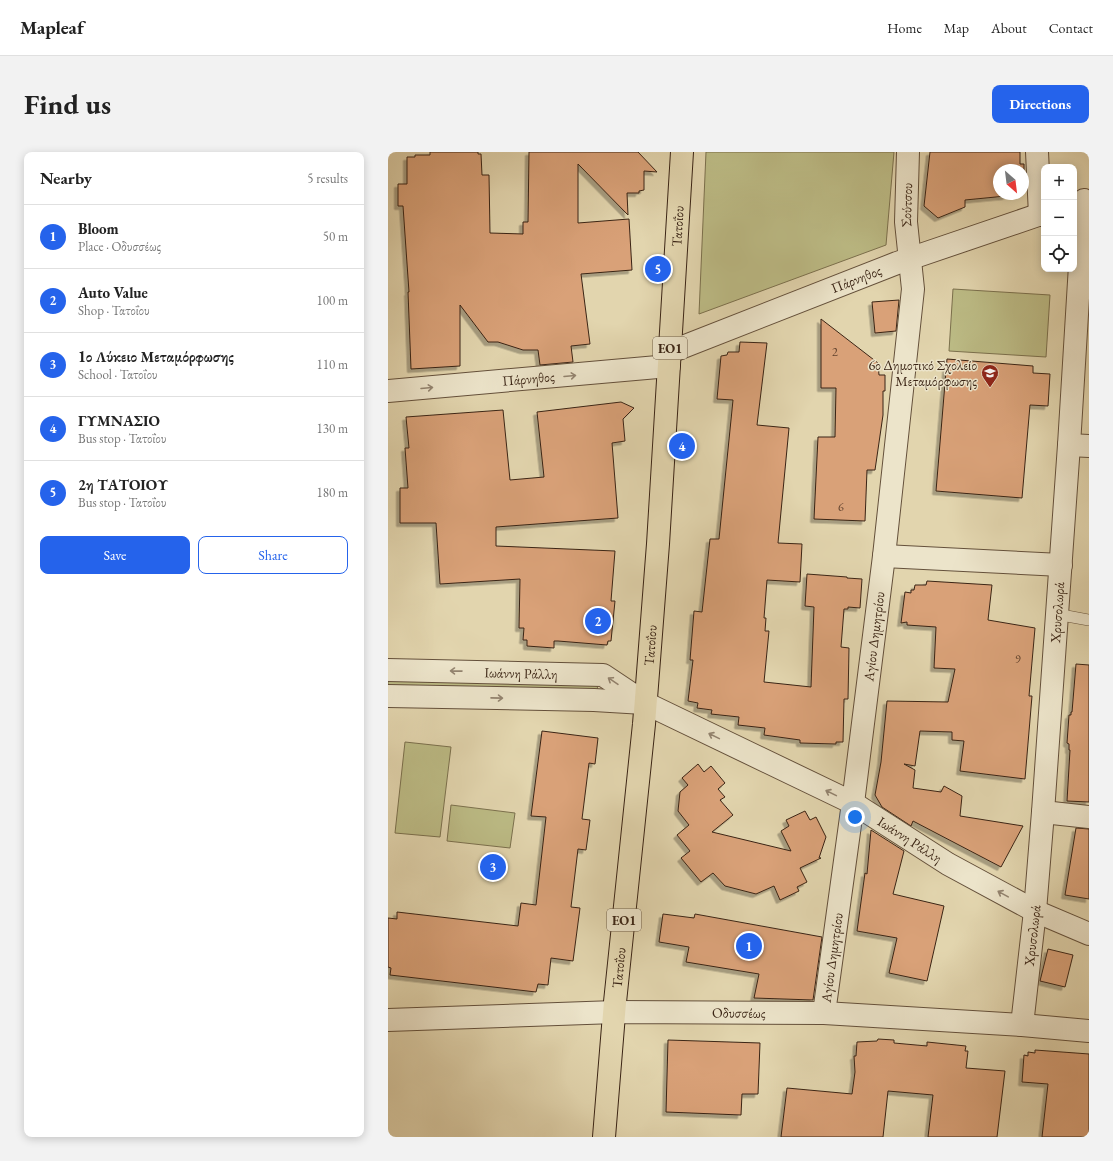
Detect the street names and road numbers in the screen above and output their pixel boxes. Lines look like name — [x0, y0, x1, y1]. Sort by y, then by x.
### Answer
street label: Σούτσου — [897, 182, 916, 228]
street label: Τατοΐου — [667, 205, 688, 247]
street label: Πάρνηθος — [828, 261, 884, 297]
road number: ΕΟ1 — [653, 337, 687, 359]
street label: Πάρνηθος — [502, 367, 556, 390]
street label: Χρυσολωρά — [1046, 581, 1068, 645]
street label: Αγίου Δημητρίου — [859, 590, 888, 683]
street label: Τατοΐου — [640, 624, 661, 666]
street label: Ιωάννη Ράλλη — [484, 663, 558, 683]
street label: Ιωάννη Ράλλη — [874, 812, 946, 867]
street label: Χρυσολωρά — [1020, 904, 1044, 968]
road number: ΕΟ1 — [607, 909, 641, 931]
street label: Αγίου Δημητρίου — [816, 912, 847, 1004]
street label: Τατοΐου — [608, 946, 630, 989]
street label: Οδυσσέως — [712, 1003, 766, 1022]

